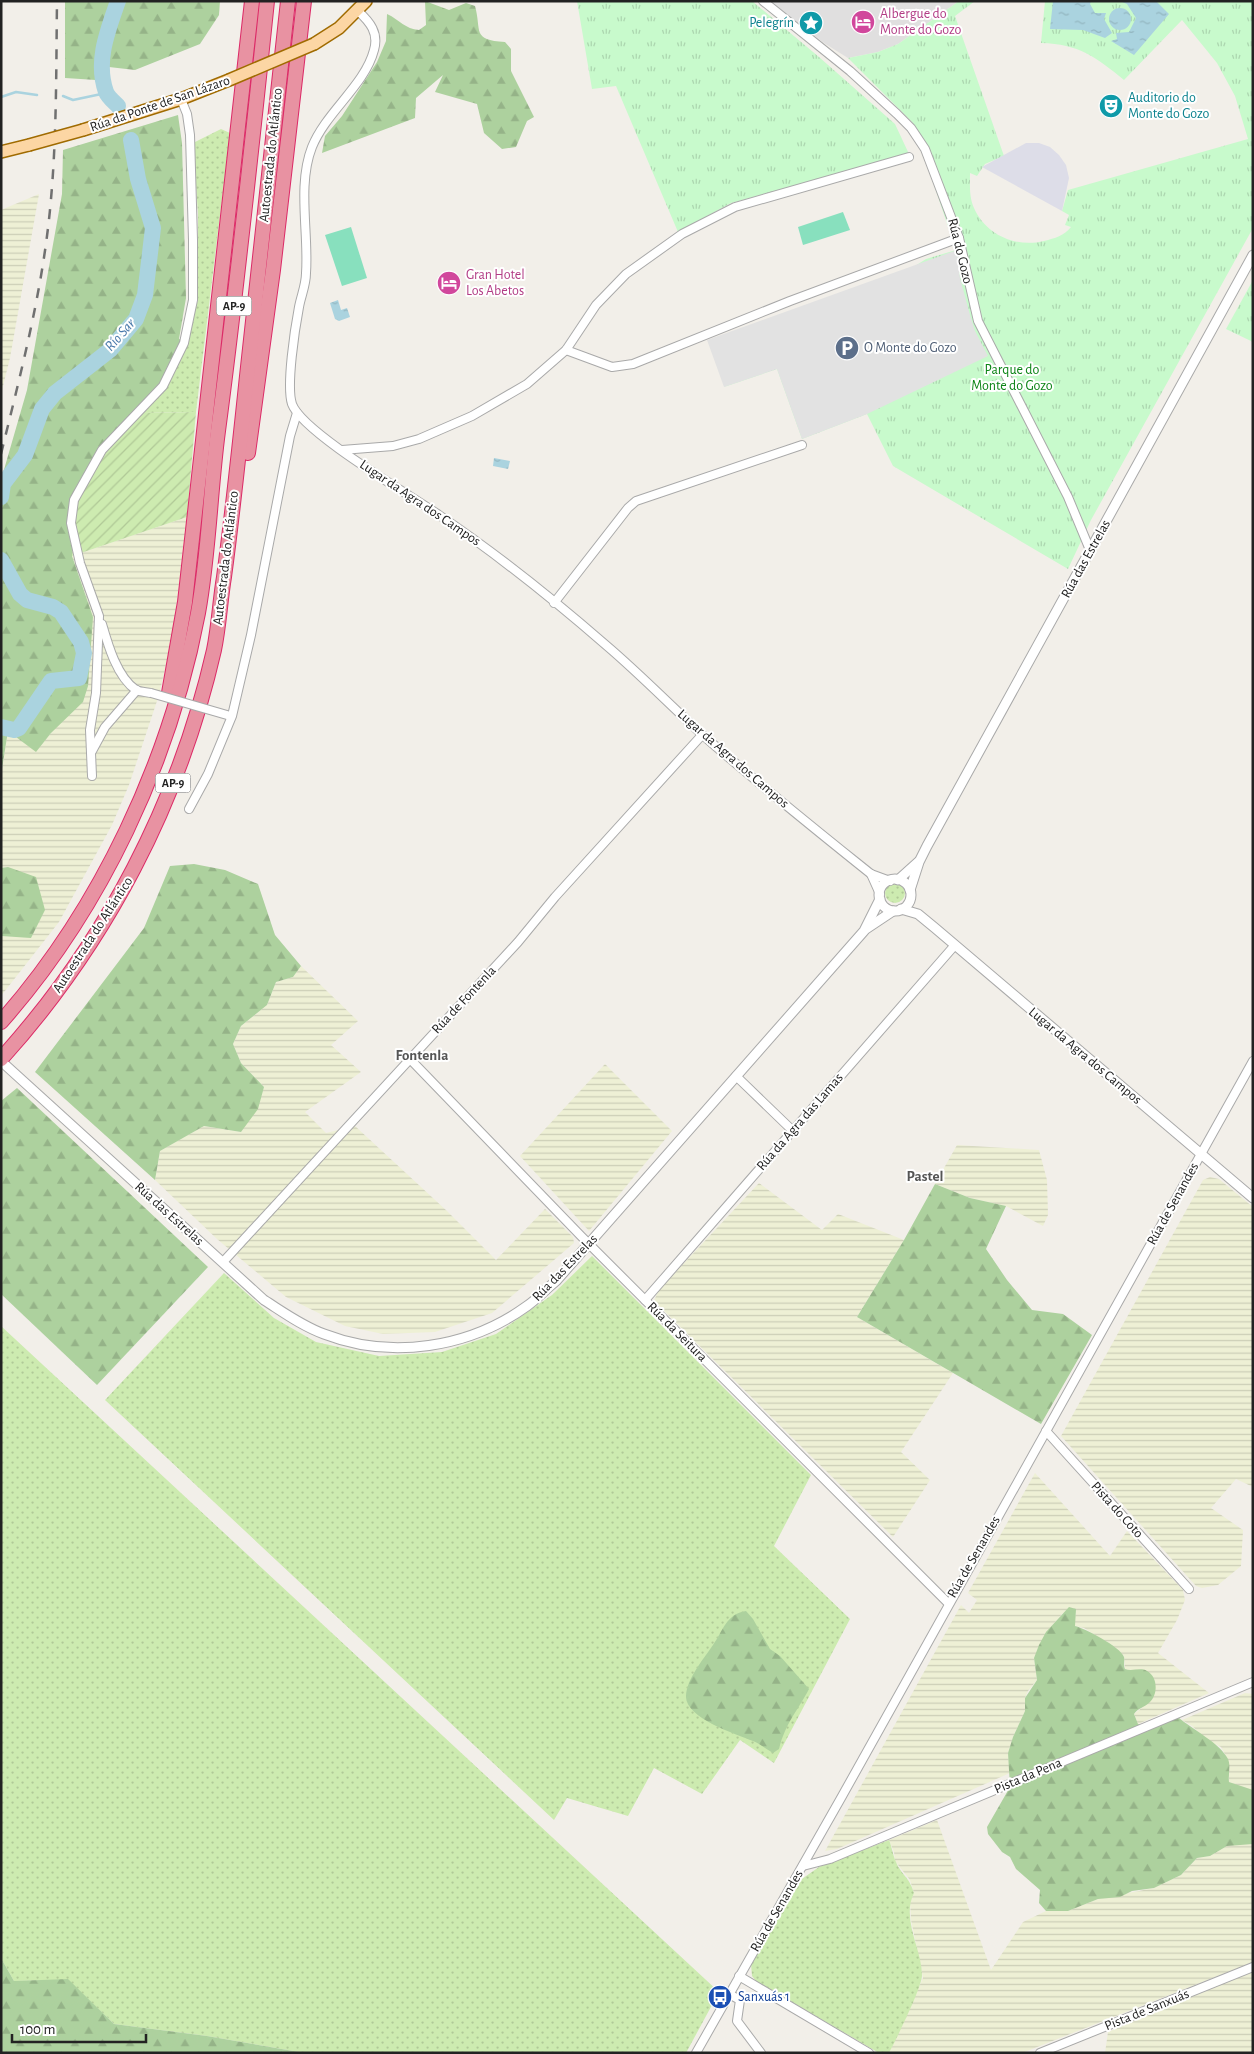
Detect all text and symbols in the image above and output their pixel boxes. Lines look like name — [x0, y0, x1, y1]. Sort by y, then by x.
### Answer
place label: Albergue do Monte do Gozo — [880, 7, 962, 37]
hotel icon: Albergue do Monte do Gozo — [850, 9, 876, 35]
place icon: Pelegrín — [798, 10, 824, 36]
place label: Pelegrín — [749, 16, 794, 30]
street label: Rúa da Ponte de San Lázaro — [88, 73, 232, 135]
street label: Autoestrada do Atlántico — [257, 87, 285, 223]
place label: Auditorio do Monte do Gozo — [1128, 91, 1210, 121]
theatre icon: Auditorio do Monte do Gozo — [1098, 93, 1124, 119]
street label: Rúa do Gozo — [945, 217, 975, 285]
place label: Gran Hotel Los Abetos — [466, 268, 525, 298]
hotel icon: Gran Hotel Los Abetos — [436, 270, 462, 296]
road number: AP-9 — [216, 296, 252, 316]
water label: Río Sar — [102, 315, 139, 354]
parking icon: O Monte do Gozo — [834, 335, 860, 361]
place label: O Monte do Gozo — [864, 341, 957, 355]
park label: Parque do Monte do Gozo — [971, 363, 1053, 393]
street label: Lugar da Agra dos Campos — [357, 457, 483, 549]
street label: Autoestrada do Atlántico — [211, 490, 241, 626]
street label: Rúa das Estrelas — [1059, 518, 1113, 600]
street label: Lugar da Agra dos Campos — [675, 707, 791, 811]
road number: AP-9 — [156, 774, 190, 792]
street label: Autoestrada do Atlántico — [50, 875, 136, 995]
street label: Rúa de Fontenla — [429, 963, 499, 1037]
street label: Lugar da Agra dos Campos — [1026, 1005, 1144, 1107]
district label: Fontenla — [396, 1048, 448, 1063]
street label: Rúa da Agra das Lamas — [754, 1071, 846, 1173]
street label: Rúa de Senandes — [1145, 1160, 1201, 1248]
district label: Pastel — [907, 1169, 943, 1184]
street label: Rúa das Estrelas — [132, 1180, 206, 1248]
street label: Rúa das Estrelas — [530, 1232, 600, 1304]
street label: Rúa da Seitura — [644, 1299, 710, 1365]
street label: Pista do Coto — [1088, 1479, 1146, 1541]
street label: Rúa de Senandes — [945, 1514, 1003, 1600]
street label: Pista da Pena — [992, 1755, 1064, 1797]
street label: Rúa de Senandes — [748, 1868, 806, 1954]
bus stop icon: Sanxuás 1 — [707, 1984, 733, 2010]
street label: Pista de Sanxuás — [1103, 1987, 1191, 2033]
place label: Sanxuás 1 — [738, 1990, 790, 2004]
scale bar — [12, 2012, 146, 2044]
text: 100 m — [20, 2022, 55, 2037]

